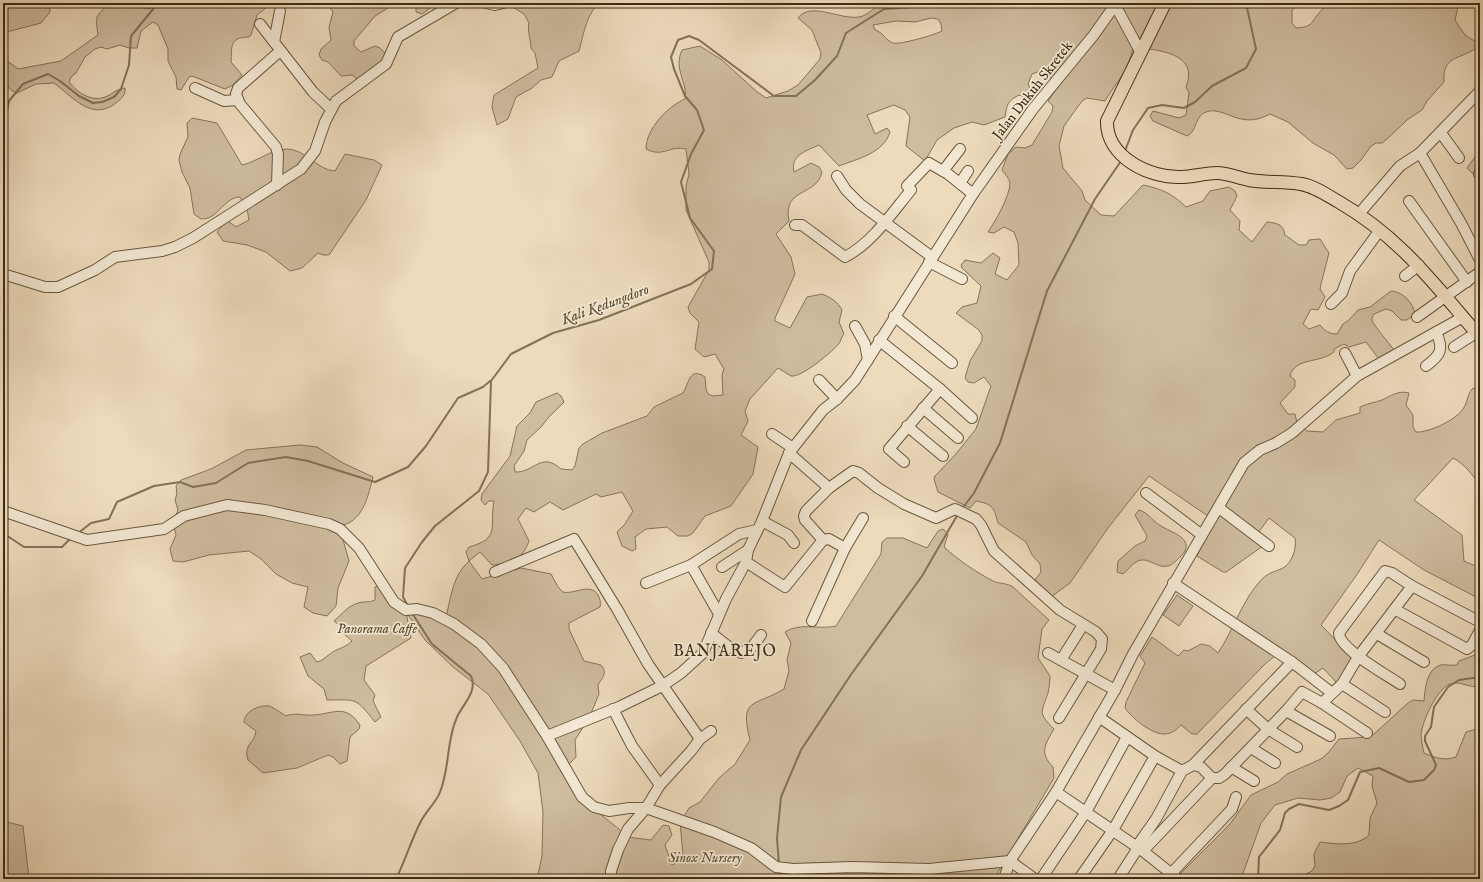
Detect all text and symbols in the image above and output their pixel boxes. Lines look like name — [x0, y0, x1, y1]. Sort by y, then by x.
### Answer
street label: Jalan Dukuh Skretek — [987, 37, 1077, 145]
water label: Kali Kedungdoro — [558, 280, 652, 330]
park label: Panorama Caffe — [337, 620, 417, 638]
district label: BANJAREJO — [673, 642, 777, 662]
park label: Sinox Nursery — [668, 849, 743, 867]

